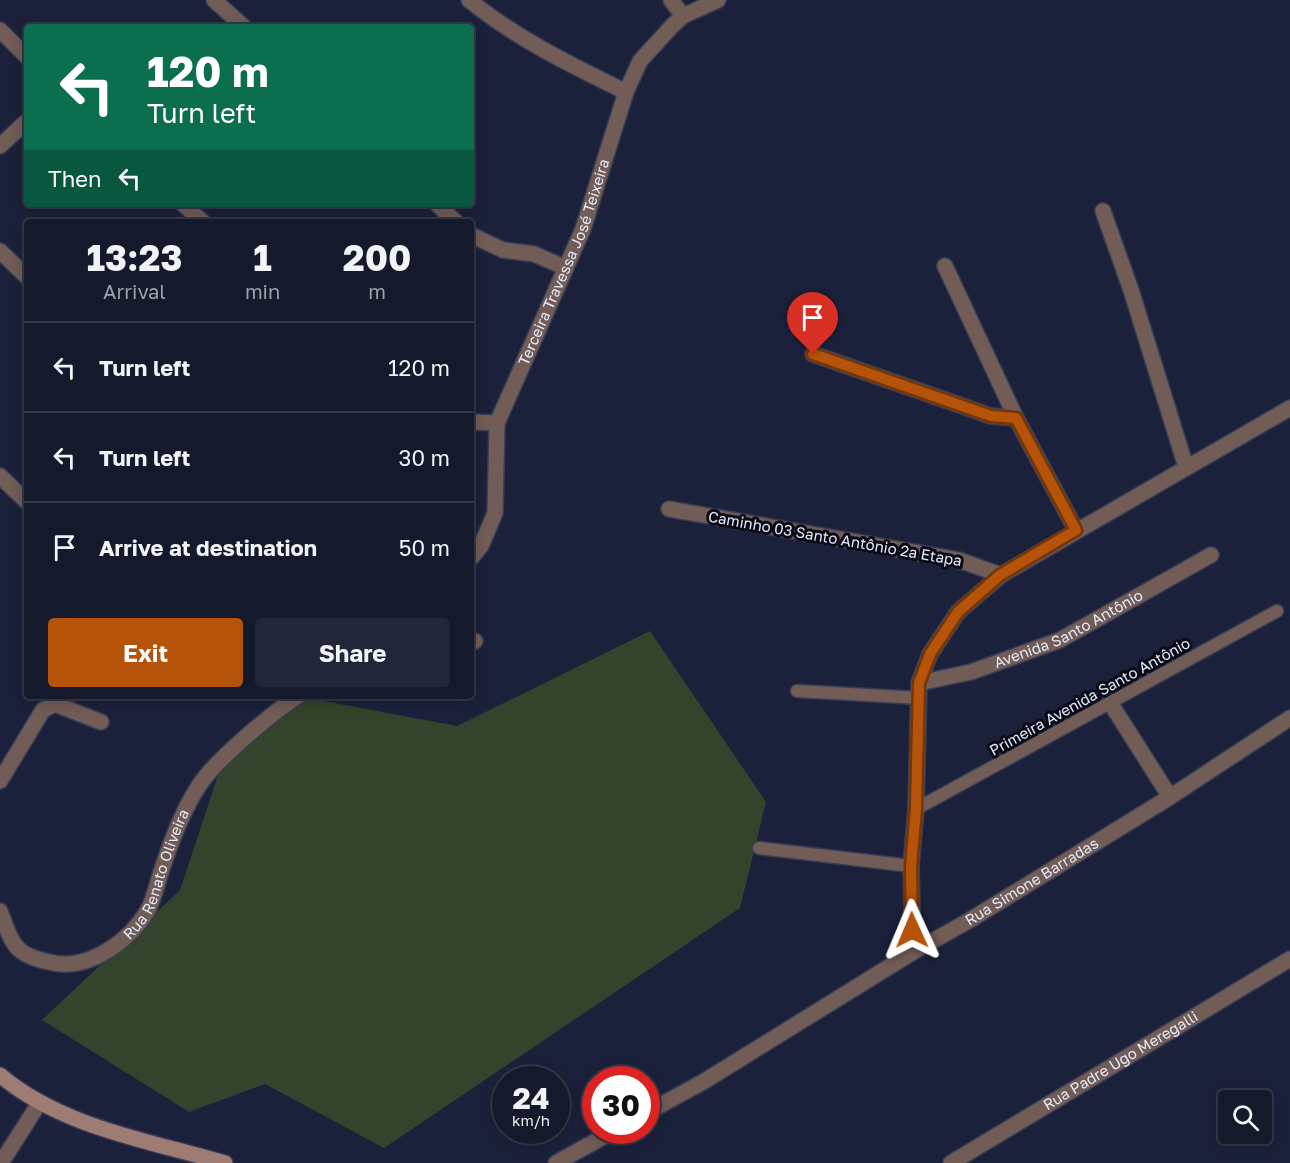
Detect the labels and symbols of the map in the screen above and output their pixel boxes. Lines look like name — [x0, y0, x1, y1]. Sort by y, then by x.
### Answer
street label: Terceira Travessa José Teixeira — [514, 156, 612, 368]
pin — [787, 292, 838, 354]
street label: Caminho 03 Santo Antônio 2ª Etapa — [707, 507, 963, 569]
street label: Avenida Santo Antônio — [991, 585, 1146, 671]
street label: Primeira Avenida Santo Antônio — [986, 633, 1193, 759]
street label: Rua Renato Oliveira — [119, 806, 192, 943]
street label: Rua Simone Barradas — [962, 833, 1101, 929]
position arrow — [880, 898, 944, 962]
street label: Rua Padre Ugo Meregalli — [1040, 1007, 1201, 1113]
speed limit sign: 30 — [582, 1066, 660, 1144]

